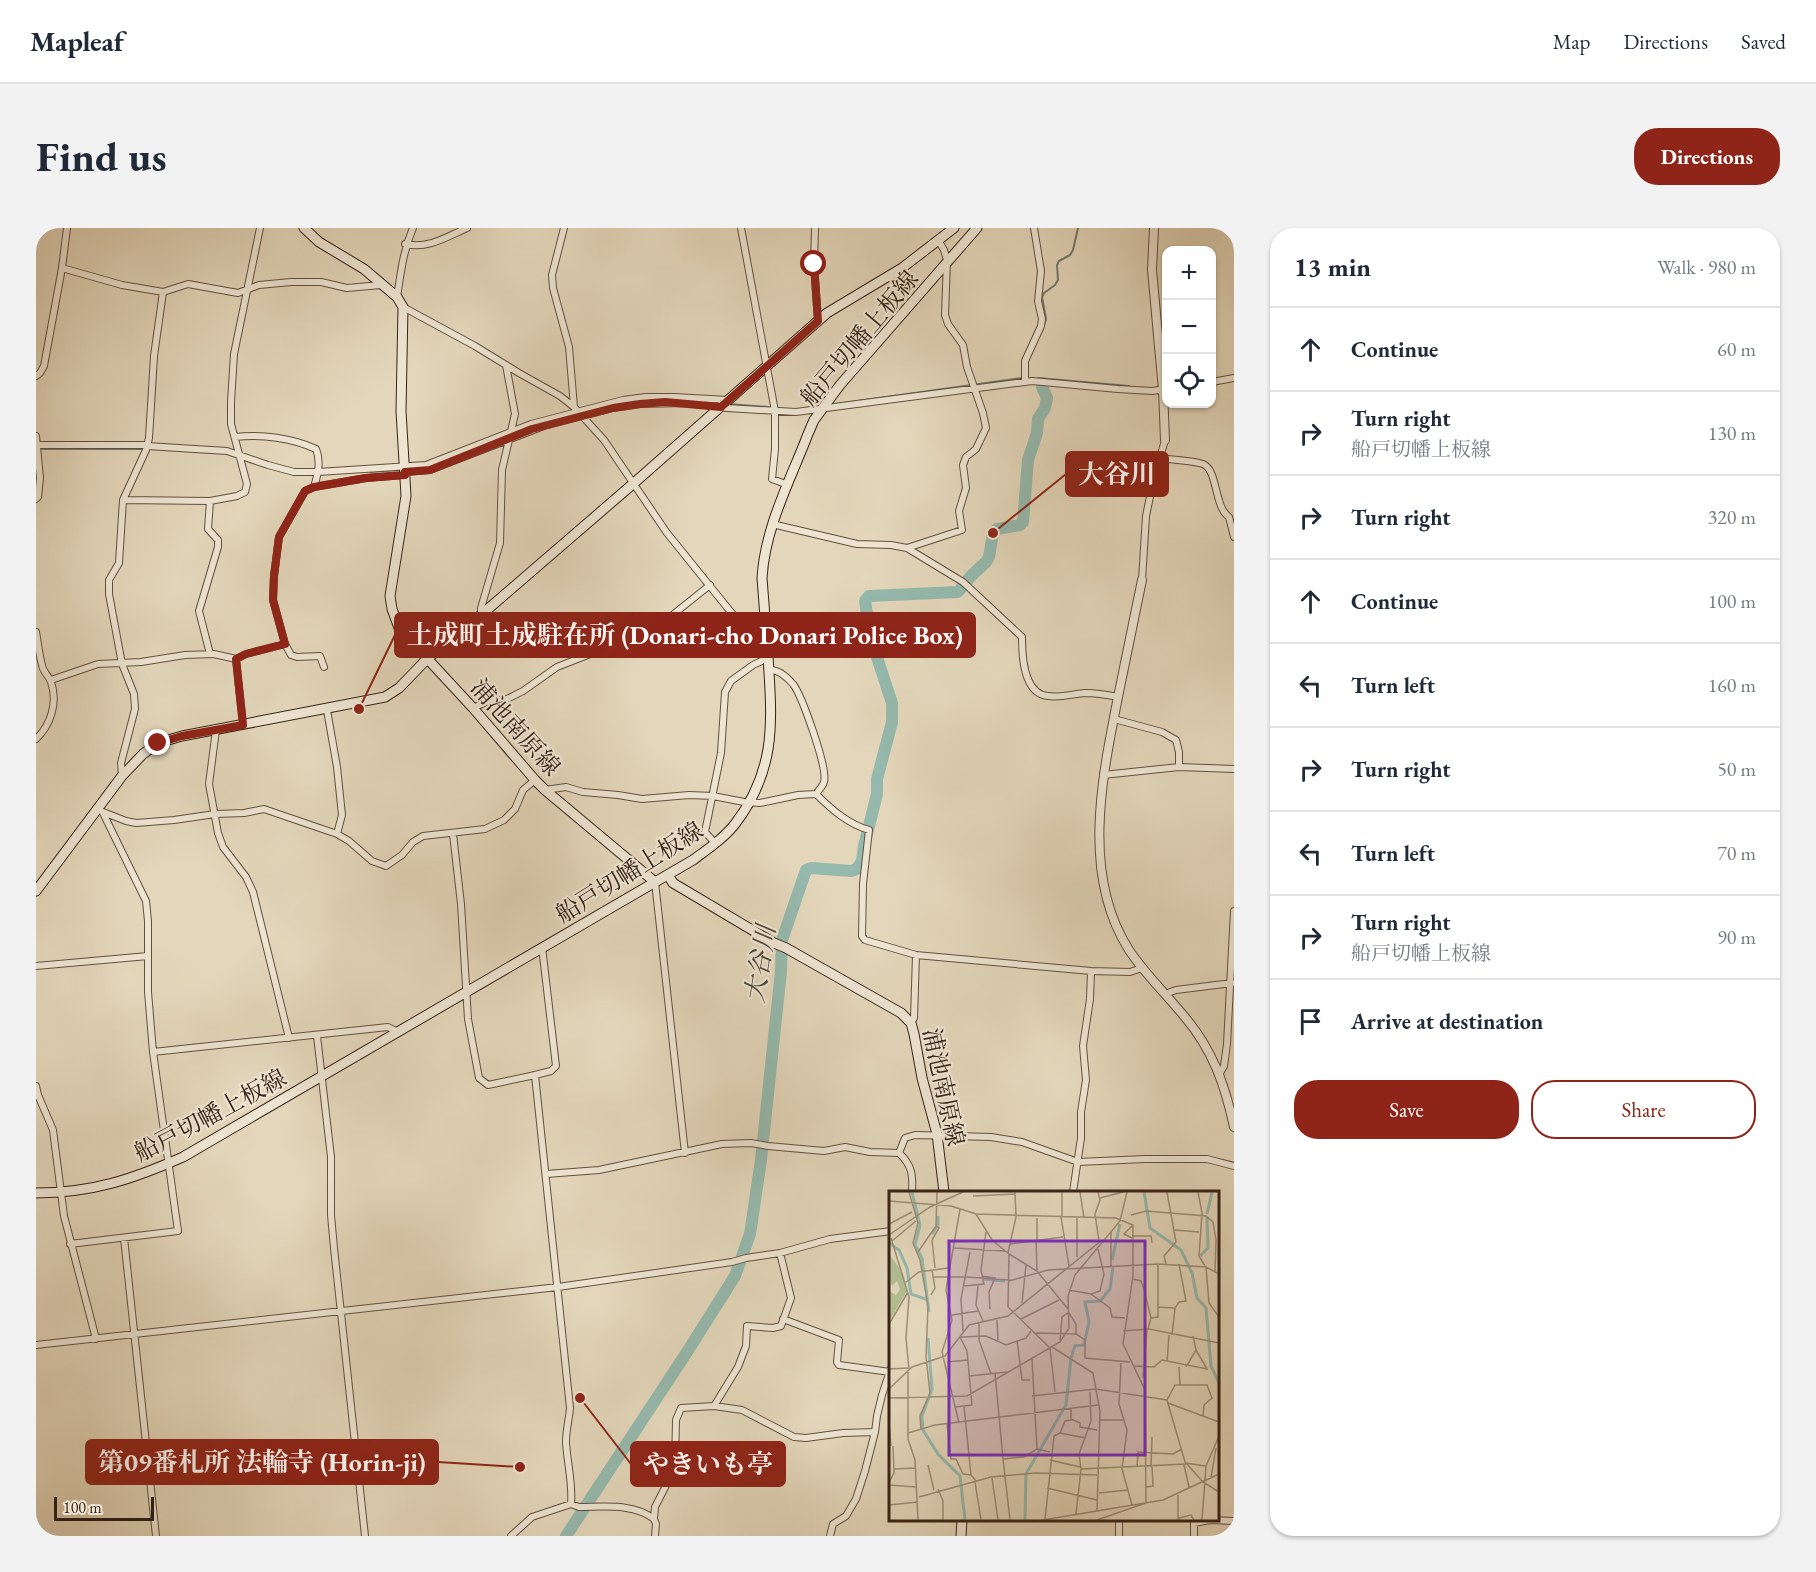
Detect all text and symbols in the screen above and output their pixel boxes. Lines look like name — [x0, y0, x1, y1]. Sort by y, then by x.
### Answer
text: Mapleaf — [30, 23, 124, 59]
text: Map — [1553, 28, 1590, 55]
text: Directions — [1623, 28, 1708, 55]
text: Saved — [1741, 28, 1786, 55]
button: Directions — [1634, 128, 1780, 185]
text: Find us — [36, 129, 167, 184]
map controls — [1162, 246, 1216, 408]
button: + — [1162, 246, 1216, 300]
route start — [800, 250, 826, 276]
text: 13 min — [1294, 250, 1371, 284]
text: Walk · 980 m — [1657, 254, 1756, 280]
street label: 船戸切幡上板線 — [793, 264, 925, 412]
button: − — [1162, 300, 1216, 354]
icon: ahead — [1294, 333, 1327, 366]
text: Continue — [1351, 335, 1438, 364]
text: 60 m — [1717, 336, 1756, 362]
button: locate — [1162, 354, 1216, 408]
text: Turn right — [1351, 404, 1450, 433]
icon: right — [1294, 417, 1327, 450]
text: 130 m — [1708, 420, 1756, 446]
text: 船戸切幡上板線 — [1351, 436, 1491, 462]
callout: 大谷川 — [1066, 452, 1168, 496]
text: 大谷川 — [1078, 457, 1156, 491]
icon: right — [1294, 501, 1327, 534]
text: Turn right — [1351, 503, 1450, 532]
text: 320 m — [1708, 504, 1756, 530]
icon: ahead — [1294, 585, 1327, 618]
text: Continue — [1351, 587, 1438, 616]
text: 100 m — [1708, 588, 1756, 614]
callout: 土成町土成駐在所 (Donari-cho Donari Police Box) — [395, 613, 975, 657]
text: 土成町土成駐在所 (Donari-cho Donari Police Box) — [407, 618, 963, 652]
icon: left — [1294, 669, 1327, 702]
text: Turn left — [1351, 671, 1435, 700]
street label: 浦池南原線 — [464, 672, 568, 782]
text: 160 m — [1708, 672, 1756, 698]
route end — [144, 729, 170, 755]
icon: right — [1294, 753, 1327, 786]
text: Turn right — [1351, 755, 1450, 784]
text: 50 m — [1717, 756, 1756, 782]
street label: 船戸切幡上板線 — [550, 814, 708, 930]
icon: left — [1294, 837, 1327, 870]
text: Turn left — [1351, 839, 1435, 868]
text: 70 m — [1717, 840, 1756, 866]
text: Turn right — [1351, 908, 1450, 937]
water label: 大谷川 — [737, 920, 783, 1005]
icon: right — [1294, 921, 1327, 954]
text: 90 m — [1717, 924, 1756, 950]
text: 船戸切幡上板線 — [1351, 940, 1491, 966]
icon: arrive — [1294, 1005, 1327, 1038]
text: Arrive at destination — [1351, 1007, 1543, 1036]
street label: 浦池南原線 — [916, 1025, 972, 1149]
street label: 船戸切幡上板線 — [129, 1062, 291, 1168]
button: Save — [1294, 1080, 1519, 1139]
button: Share — [1531, 1080, 1756, 1139]
inset map — [889, 1191, 1219, 1521]
callout: 第09番札所 法輪寺 (Horin-ji) — [86, 1440, 438, 1484]
callout: やきいも亭 — [631, 1442, 785, 1486]
text: 第09番札所 法輪寺 (Horin-ji) — [98, 1445, 426, 1479]
text: やきいも亭 — [643, 1447, 773, 1481]
scale bar — [54, 1494, 154, 1522]
text: 100 m — [63, 1497, 102, 1518]

